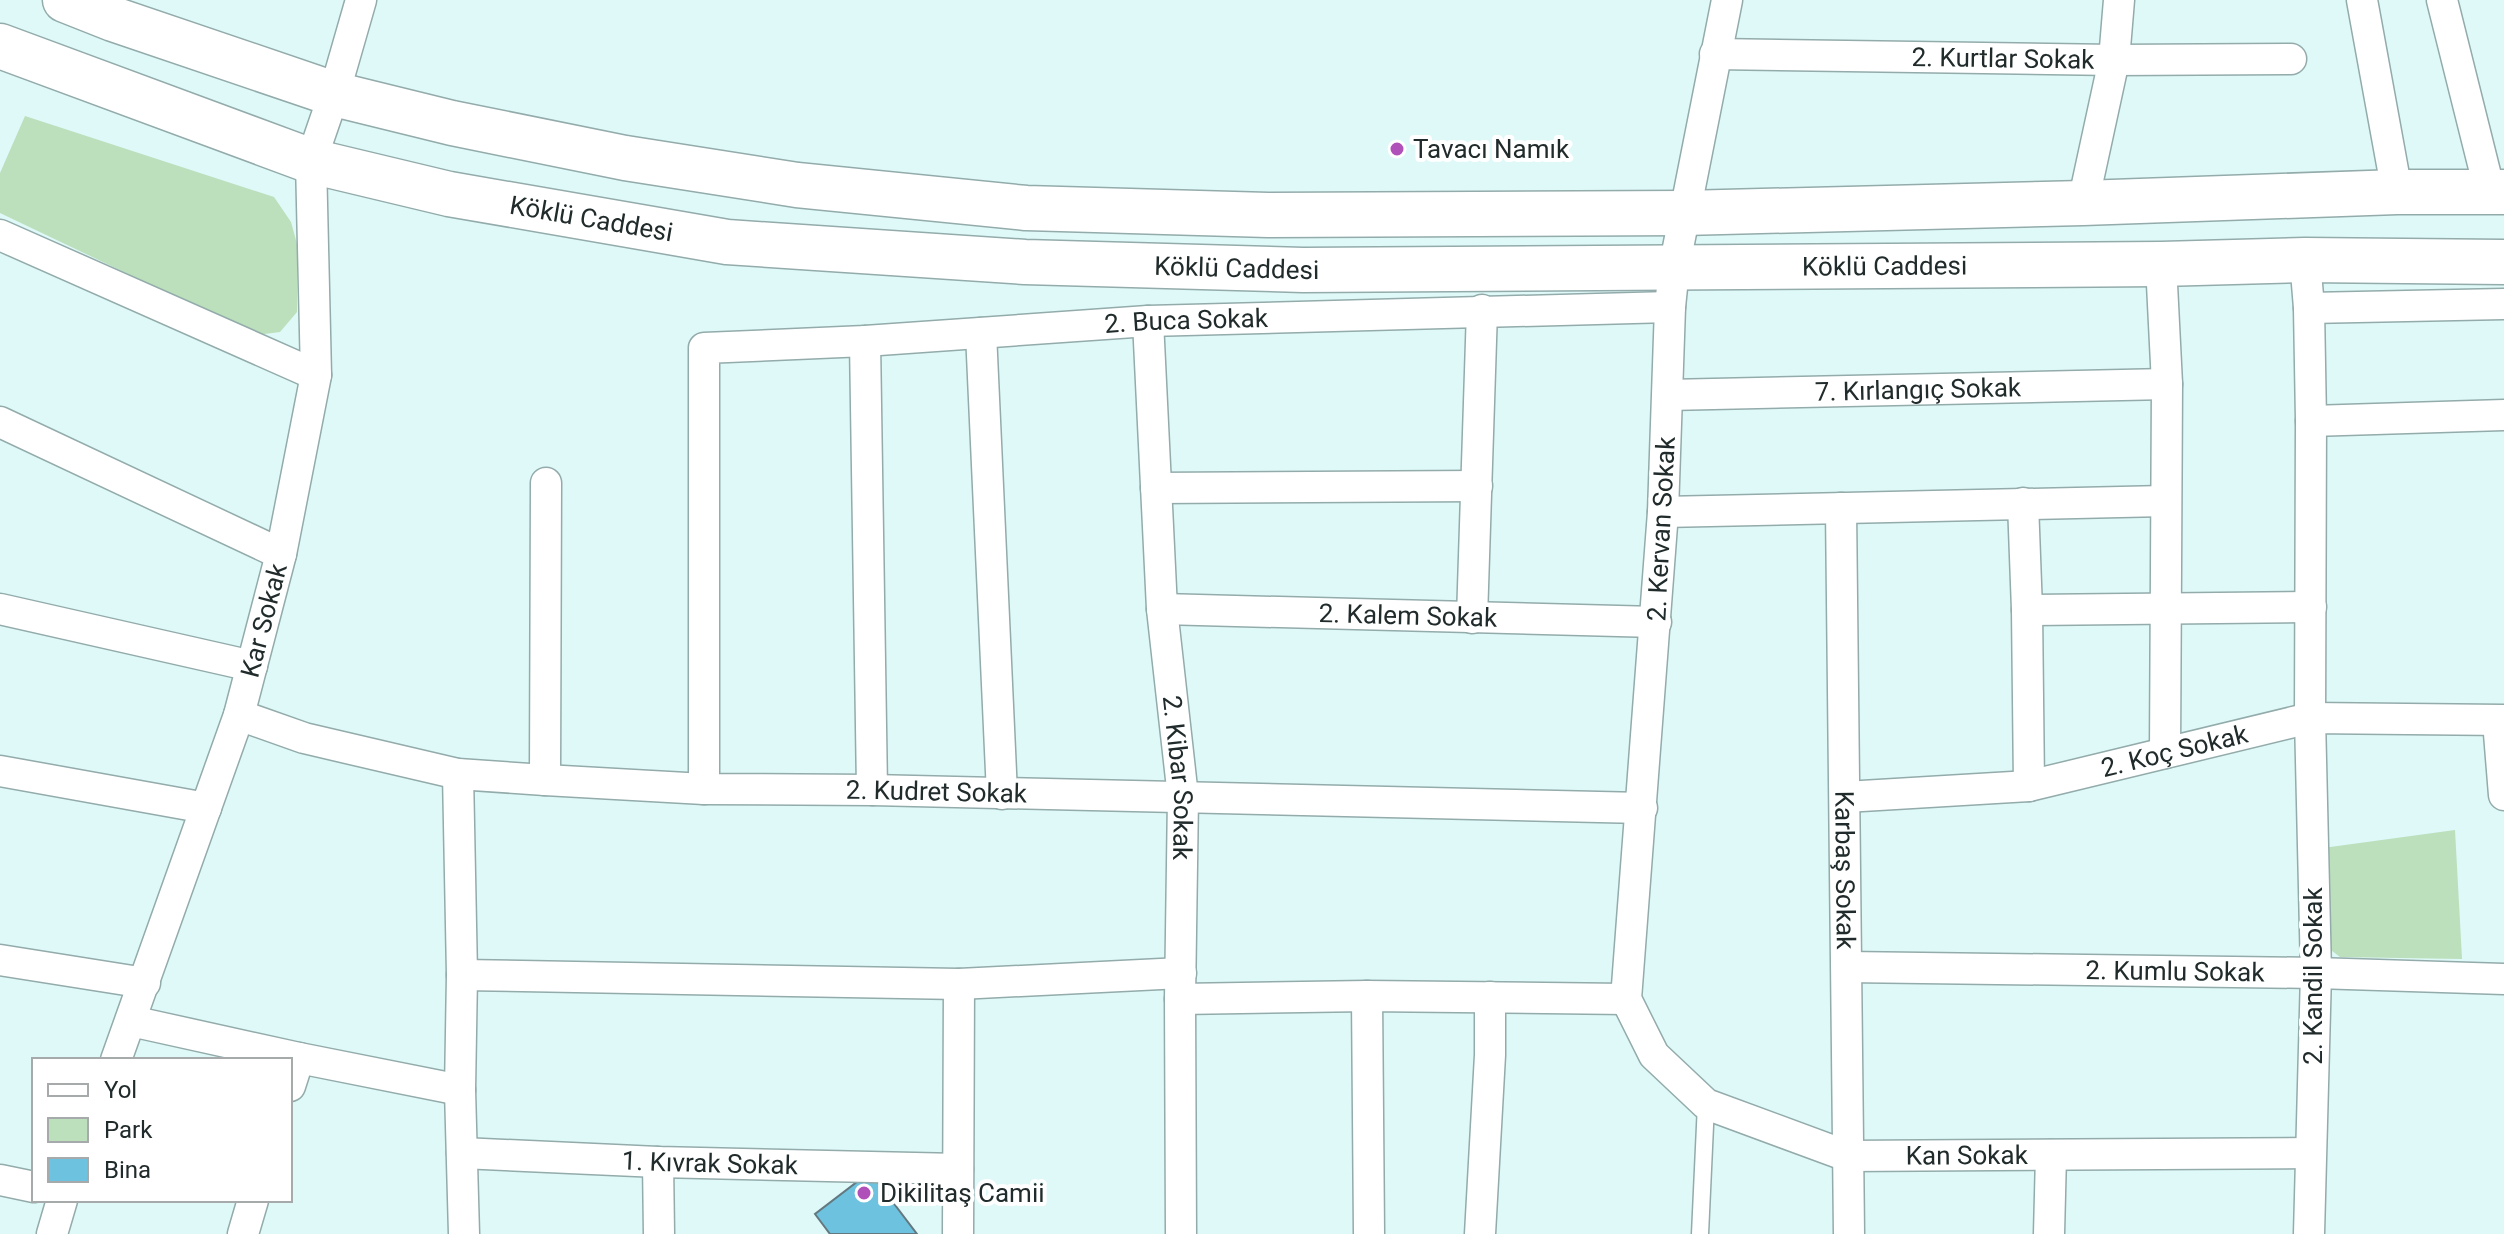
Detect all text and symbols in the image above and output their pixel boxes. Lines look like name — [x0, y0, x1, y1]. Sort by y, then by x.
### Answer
street label: 2. Kurtlar Sokak — [1911, 42, 2095, 75]
place label: Tavacı Namık — [1413, 134, 1570, 164]
marker: Tavacı Namık — [1388, 140, 1406, 158]
street label: Köklü Caddesi — [508, 190, 675, 247]
street label: Köklü Caddesi — [1802, 250, 1967, 282]
street label: Köklü Caddesi — [1154, 251, 1319, 285]
street label: 2. Buca Sokak — [1103, 303, 1269, 339]
street label: 7. Kırlangıç Sokak — [1815, 372, 2022, 407]
street label: 2. Kervan Sokak — [1641, 435, 1681, 622]
street label: Kar Sokak — [234, 559, 293, 681]
street label: 2. Kalem Sokak — [1318, 598, 1498, 633]
street label: 2. Kibar Sokak — [1157, 694, 1198, 861]
street label: 2. Koç Sokak — [2098, 718, 2251, 783]
street label: 2. Kudret Sokak — [846, 775, 1028, 809]
street label: Karbaş Sokak — [1829, 790, 1861, 950]
street label: 2. Kandil Sokak — [2298, 887, 2328, 1065]
street label: 2. Kumlu Sokak — [2085, 955, 2265, 987]
legend — [32, 1058, 292, 1202]
text: Yol — [104, 1076, 137, 1104]
text: Park — [104, 1116, 153, 1144]
street label: Kan Sokak — [1906, 1140, 2029, 1171]
street label: 1. Kıvrak Sokak — [621, 1145, 799, 1180]
text: Bina — [104, 1156, 151, 1184]
place label: Dikilitaş Camii — [880, 1178, 1045, 1208]
marker: Dikilitaş Camii — [855, 1184, 873, 1202]

